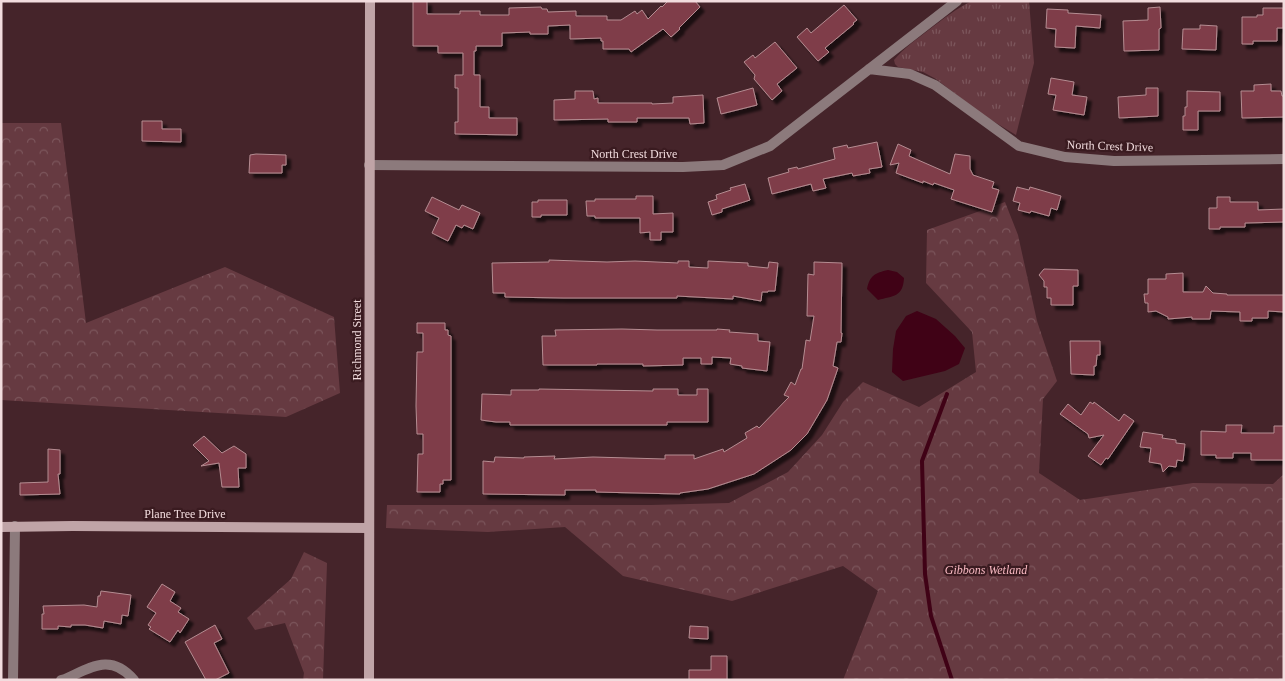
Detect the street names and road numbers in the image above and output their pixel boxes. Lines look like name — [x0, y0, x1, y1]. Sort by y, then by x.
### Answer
street label: North Crest Drive — [1066, 137, 1154, 155]
street label: North Crest Drive — [591, 147, 677, 161]
street label: Richmond Street — [350, 299, 364, 381]
street label: Plane Tree Drive — [144, 507, 226, 521]

